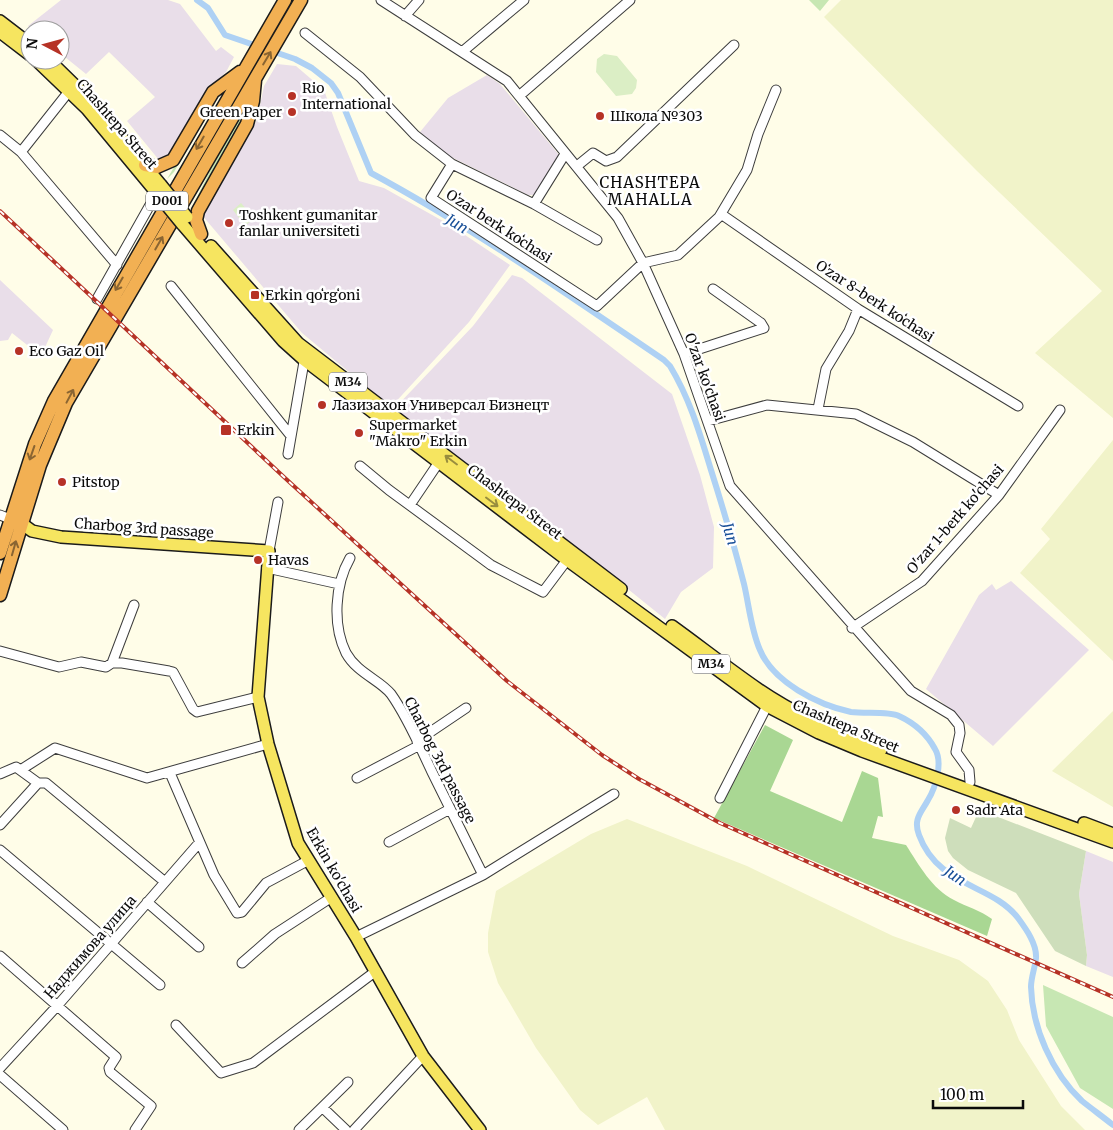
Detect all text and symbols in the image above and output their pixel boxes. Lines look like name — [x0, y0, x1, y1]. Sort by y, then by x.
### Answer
north arrow — [20, 20, 70, 70]
text: N — [23, 37, 42, 50]
one-way arrow — [261, 51, 272, 65]
street label: Chashtepa Street — [73, 75, 161, 173]
place label: Rio International — [302, 79, 392, 113]
marker: Rio International — [286, 90, 298, 102]
place label: Green Paper — [200, 103, 282, 121]
marker: Green Paper — [286, 106, 298, 118]
place label: Школа №303 — [610, 107, 703, 125]
marker: Школа №303 — [594, 110, 606, 122]
one-way arrow — [195, 136, 205, 150]
district label: CHASHTEPA MAHALLA — [599, 173, 701, 209]
street label: Oʻzar berk koʻchasi — [443, 185, 556, 267]
road number: D001 — [146, 192, 188, 210]
place label: Toshkent gumanitar fanlar universiteti — [239, 206, 378, 240]
water label: Jun — [441, 209, 472, 238]
marker: Toshkent gumanitar fanlar universiteti — [223, 217, 235, 229]
one-way arrow — [154, 236, 164, 250]
street label: Oʻzar 8-berk koʻchasi — [813, 256, 938, 346]
one-way arrow — [114, 277, 124, 291]
place label: Erkin qoʻrgʻoni — [265, 286, 361, 304]
marker: Erkin qoʻrgʻoni — [249, 289, 261, 301]
street label: O'zar ko'chasi — [681, 330, 729, 424]
place label: Eco Gaz Oil — [29, 342, 105, 360]
marker: Eco Gaz Oil — [13, 345, 25, 357]
road number: M34 — [329, 372, 367, 392]
one-way arrow — [65, 388, 75, 403]
place label: Лазизахон Универсал Бизнецт — [332, 396, 550, 414]
marker: Лазизахон Универсал Бизнецт — [316, 399, 328, 411]
place label: Supermarket "Makro" Erkin — [369, 416, 467, 450]
place label: Erkin — [237, 421, 275, 439]
marker: Erkin — [219, 423, 233, 437]
marker: Supermarket "Makro" Erkin — [353, 427, 365, 439]
one-way arrow — [27, 445, 36, 461]
one-way arrow — [445, 454, 458, 465]
street label: O'zar 1-berk ko'chasi — [903, 460, 1008, 577]
street label: Chashtepa Street — [464, 461, 566, 544]
place label: Pitstop — [72, 473, 120, 491]
marker: Pitstop — [56, 476, 68, 488]
one-way arrow — [485, 497, 498, 508]
street label: Charbog 3rd passage — [74, 514, 214, 542]
water label: Jun — [718, 519, 743, 547]
one-way arrow — [9, 540, 19, 556]
place label: Havas — [268, 551, 309, 569]
marker: Havas — [252, 554, 264, 566]
road number: M34 — [692, 654, 730, 674]
street label: Chаrbog 3rd passage — [400, 694, 480, 826]
street label: Chashtepa Street — [790, 695, 902, 757]
place label: Sadr Ata — [966, 801, 1023, 819]
marker: Sadr Ata — [950, 804, 962, 816]
street label: Erkin ko'chasi — [302, 824, 366, 916]
water label: Jun — [939, 860, 970, 890]
street label: Наджимова улица — [40, 891, 140, 1002]
scale bar — [933, 1078, 1023, 1110]
text: 100 m — [940, 1085, 984, 1104]

